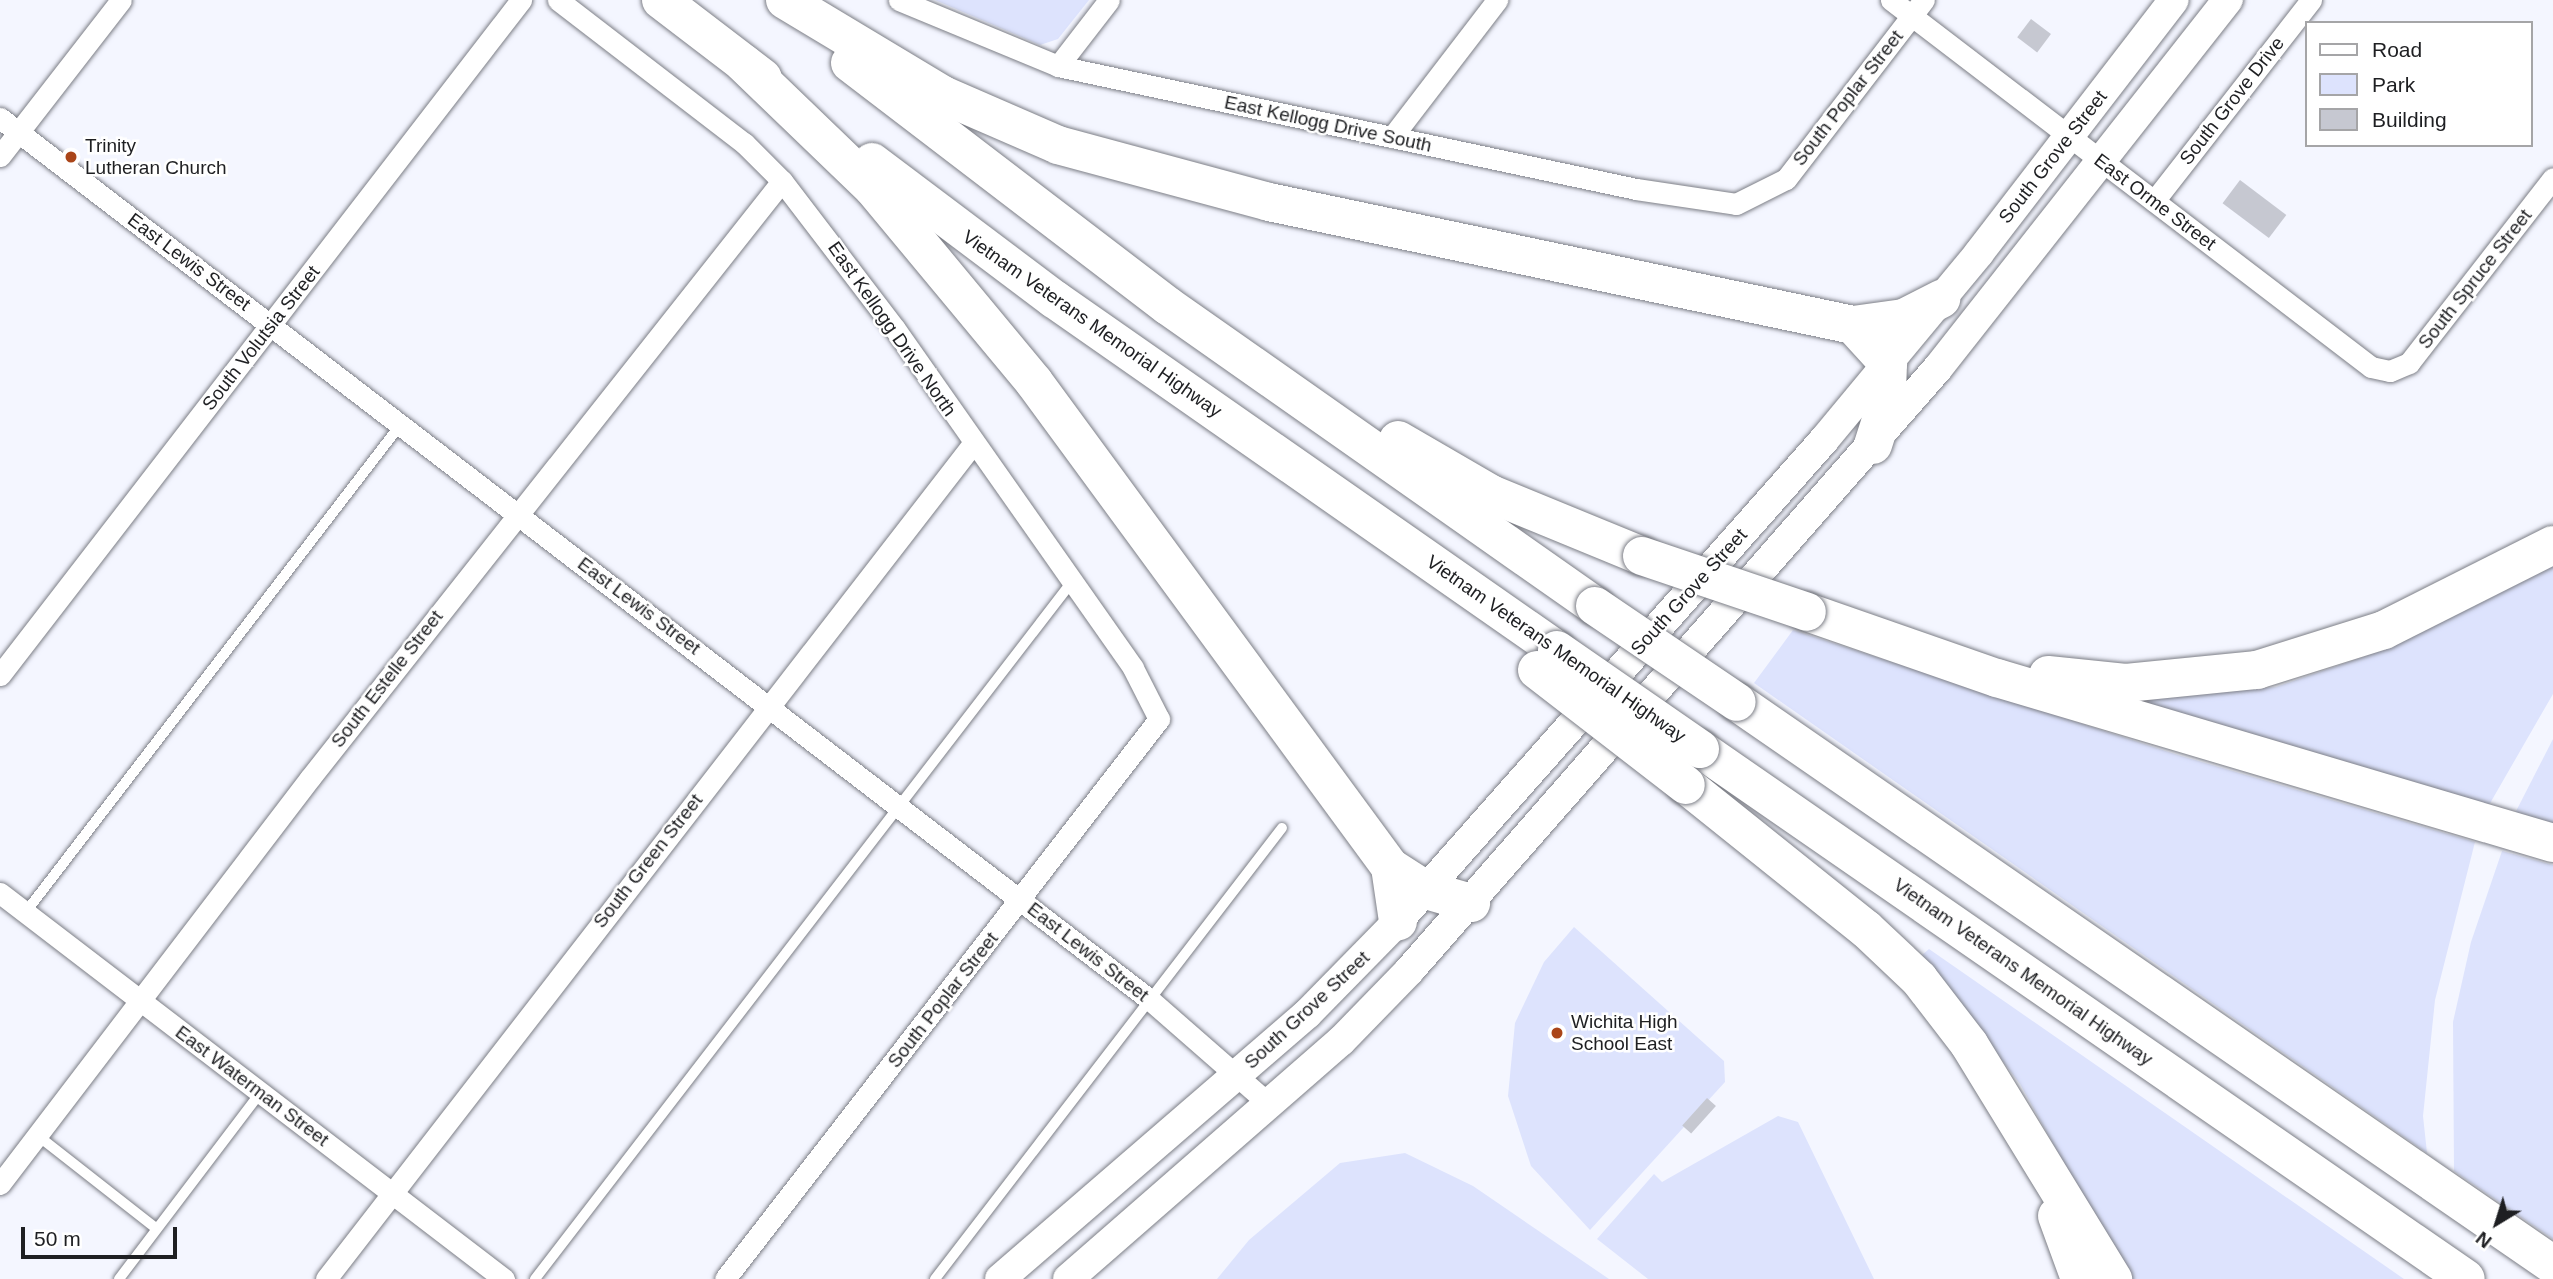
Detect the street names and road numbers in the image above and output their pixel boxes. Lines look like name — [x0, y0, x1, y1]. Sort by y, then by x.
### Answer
street label: South Poplar Street — [1788, 26, 1908, 170]
street label: South Grove Drive — [2175, 32, 2289, 170]
street label: South Grove Street — [1994, 86, 2112, 228]
street label: East Kellogg Drive South — [1222, 91, 1434, 157]
street label: East Orme Street — [2090, 149, 2220, 255]
street label: South Spruce Street — [2413, 205, 2537, 353]
street label: East Lewis Street — [123, 208, 255, 316]
street label: Vietnam Veterans Memorial Highway — [958, 225, 1226, 423]
street label: East Kellogg Drive North — [823, 237, 961, 421]
street label: South Volutsia Street — [197, 261, 325, 415]
street label: South Grove Street — [1626, 524, 1752, 660]
street label: Vietnam Veterans Memorial Highway — [1422, 550, 1690, 748]
street label: East Lewis Street — [573, 552, 705, 660]
street label: South Estelle Street — [326, 606, 448, 752]
street label: South Green Street — [589, 789, 707, 933]
street label: Vietnam Veterans Memorial Highway — [1889, 873, 2157, 1071]
street label: East Lewis Street — [1023, 898, 1153, 1006]
street label: South Poplar Street — [883, 928, 1003, 1072]
street label: South Grove Street — [1240, 946, 1374, 1074]
street label: East Waterman Street — [171, 1021, 333, 1151]

